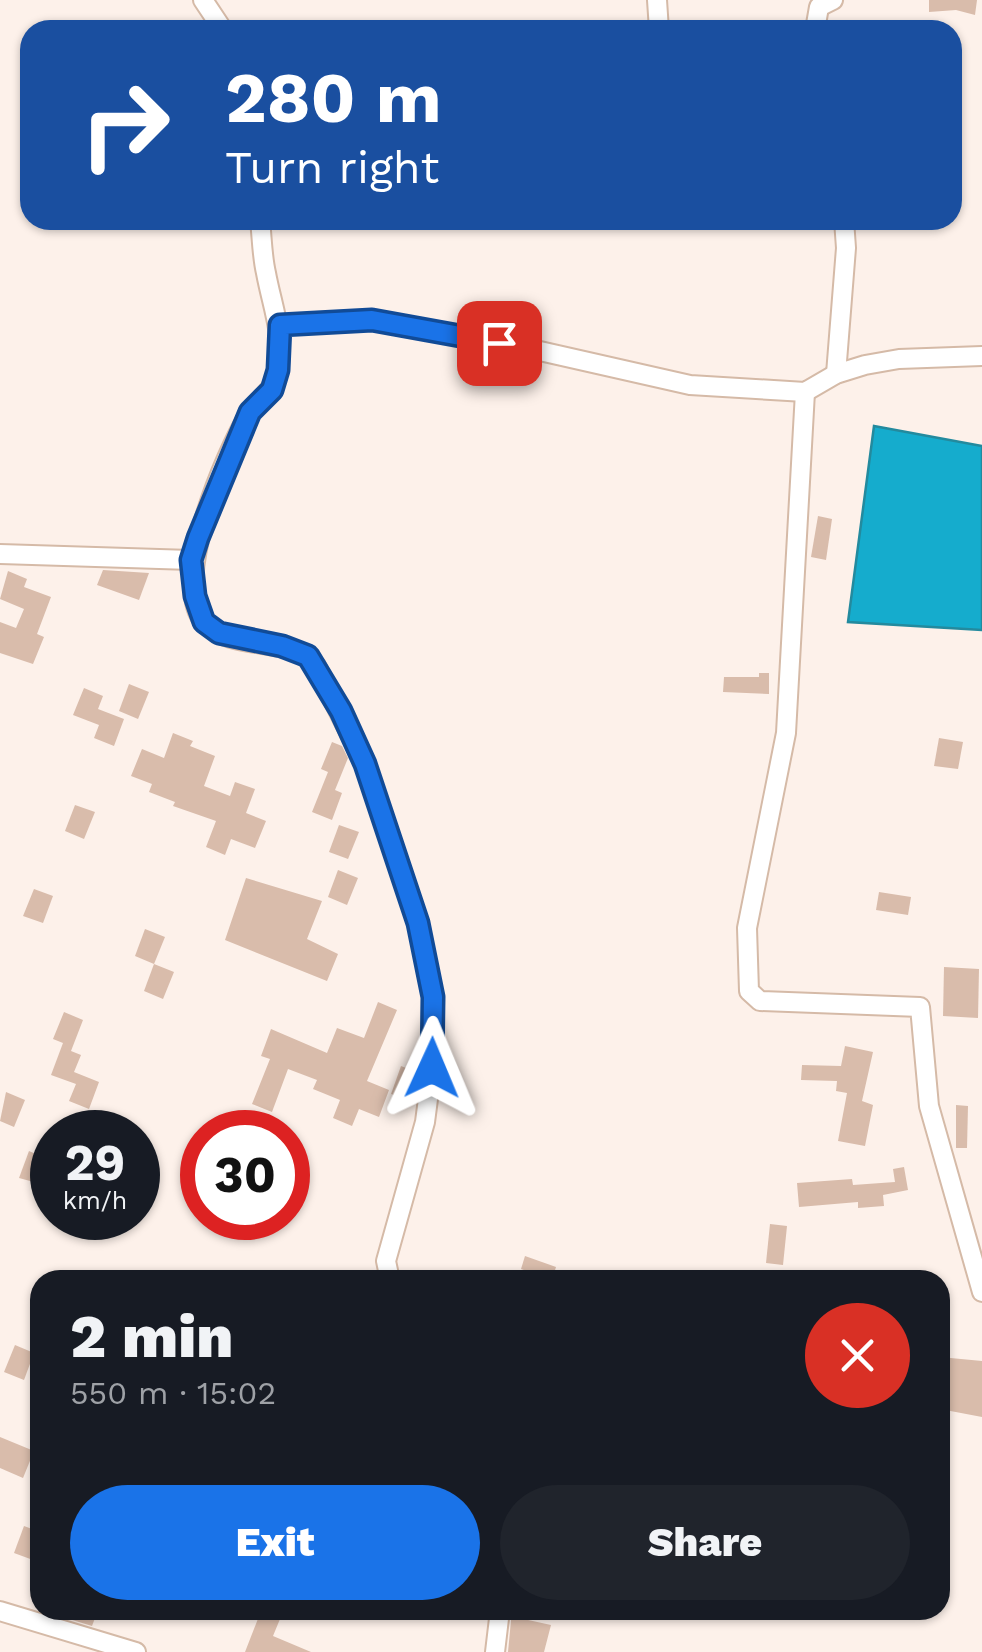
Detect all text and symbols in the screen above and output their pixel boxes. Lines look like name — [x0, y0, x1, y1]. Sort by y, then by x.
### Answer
text: 280 m — [225, 57, 442, 139]
icon: right — [60, 60, 190, 190]
text: Turn right — [225, 141, 439, 194]
pin — [457, 301, 542, 386]
icon: arrive — [472, 316, 527, 371]
position arrow — [380, 1016, 484, 1120]
speed limit sign: 30 — [180, 1110, 310, 1240]
text: 29 — [65, 1133, 125, 1192]
text: km/h — [63, 1186, 127, 1215]
text: 2 min — [70, 1301, 234, 1372]
button: close — [805, 1303, 910, 1408]
text: 550 m · 15:02 — [70, 1374, 276, 1412]
button: Exit — [70, 1485, 480, 1600]
button: Share — [500, 1485, 910, 1600]

